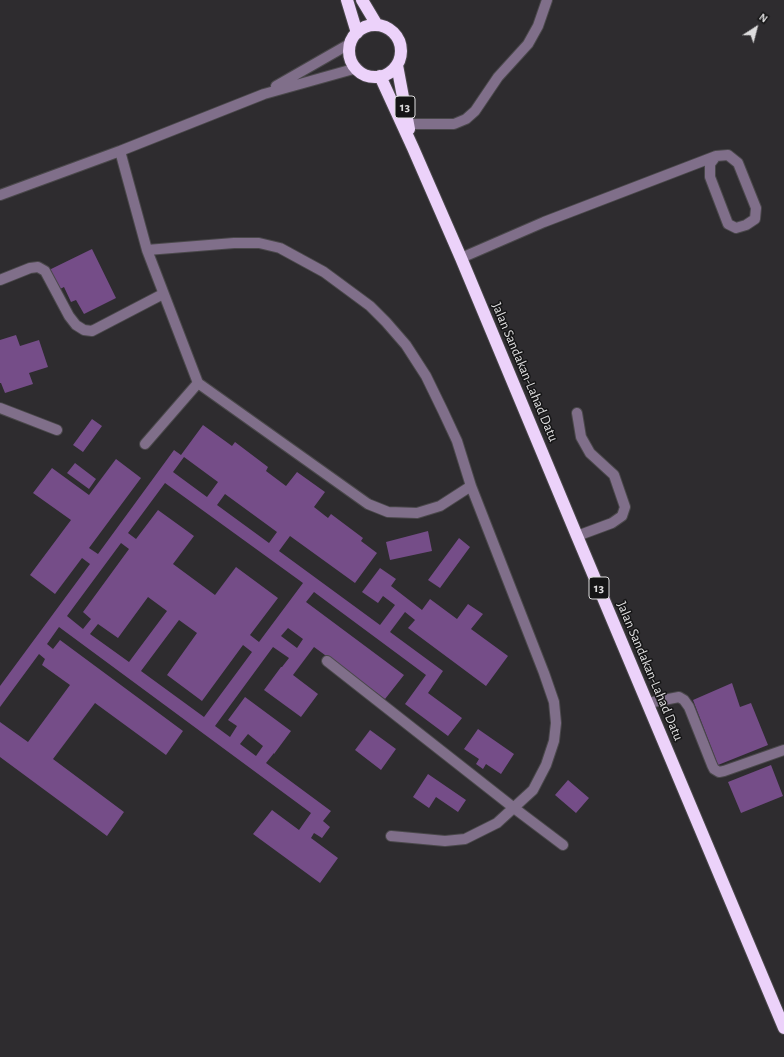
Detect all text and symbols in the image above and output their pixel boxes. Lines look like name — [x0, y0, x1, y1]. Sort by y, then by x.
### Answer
north arrow — [736, 8, 776, 48]
text: N — [757, 11, 770, 25]
road number: 13 — [395, 96, 415, 118]
street label: Jalan Sandakan-Lahad Datu — [488, 300, 562, 444]
road number: 13 — [589, 577, 609, 599]
street label: Jalan Sandakan-Lahad Datu — [613, 599, 687, 743]

